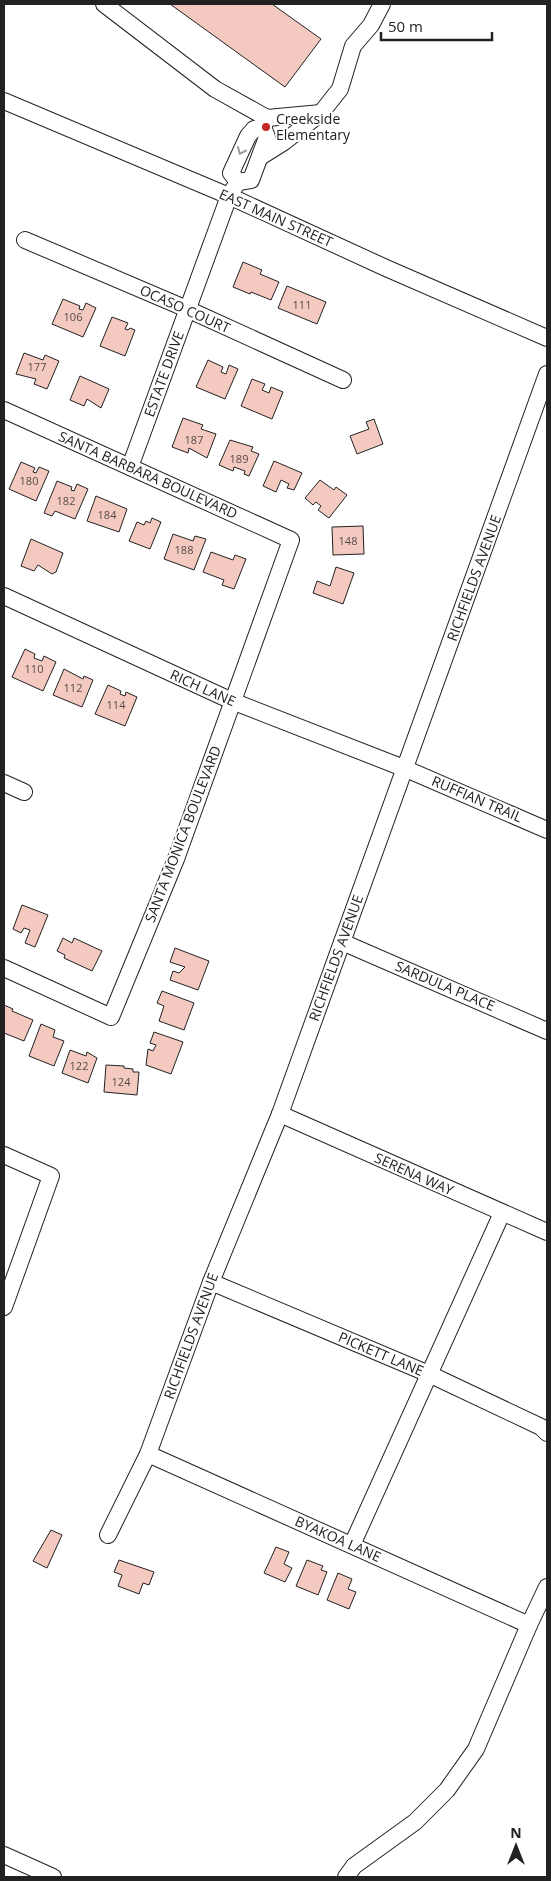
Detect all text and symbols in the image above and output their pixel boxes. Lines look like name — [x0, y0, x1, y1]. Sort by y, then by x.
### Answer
scale bar — [381, 10, 492, 42]
text: 50 m — [388, 16, 423, 36]
place label: Creekside Elementary — [276, 109, 351, 144]
marker: Creekside Elementary — [260, 121, 272, 133]
one-way arrow — [237, 146, 247, 155]
street label: EAST MAIN STREET — [216, 184, 336, 251]
street label: OCASO COURT — [137, 280, 234, 337]
house number: 111 — [293, 297, 311, 312]
house number: 106 — [64, 309, 82, 324]
street label: ESTATE DRIVE — [139, 328, 188, 419]
house number: 177 — [28, 359, 46, 374]
street label: SANTA BARBARA BOULEVARD — [56, 426, 241, 523]
house number: 187 — [185, 432, 203, 447]
house number: 189 — [230, 451, 248, 466]
house number: 180 — [20, 473, 38, 488]
house number: 182 — [57, 493, 75, 508]
house number: 184 — [98, 507, 117, 522]
street label: RICHFIELDS AVENUE — [442, 512, 505, 644]
house number: 148 — [339, 533, 357, 548]
house number: 188 — [175, 542, 193, 557]
house number: 110 — [25, 661, 43, 676]
street label: RICH LANE — [167, 665, 239, 710]
house number: 112 — [64, 680, 82, 695]
house number: 114 — [107, 697, 126, 712]
street label: SANTA MONICA BOULEVARD — [140, 743, 225, 925]
street label: RUFFIAN TRAIL — [429, 771, 525, 826]
street label: RICHFIELDS AVENUE — [304, 892, 367, 1024]
street label: SARDULA PLACE — [392, 956, 498, 1015]
house number: 122 — [70, 1058, 88, 1073]
house number: 124 — [112, 1074, 131, 1089]
street label: SERENA WAY — [372, 1148, 457, 1199]
street label: RICHFIELDS AVENUE — [159, 1270, 222, 1402]
street label: PICKETT LANE — [336, 1327, 427, 1380]
street label: BYAKOA LANE — [292, 1511, 384, 1566]
north arrow — [491, 1821, 541, 1871]
text: N — [510, 1823, 522, 1842]

